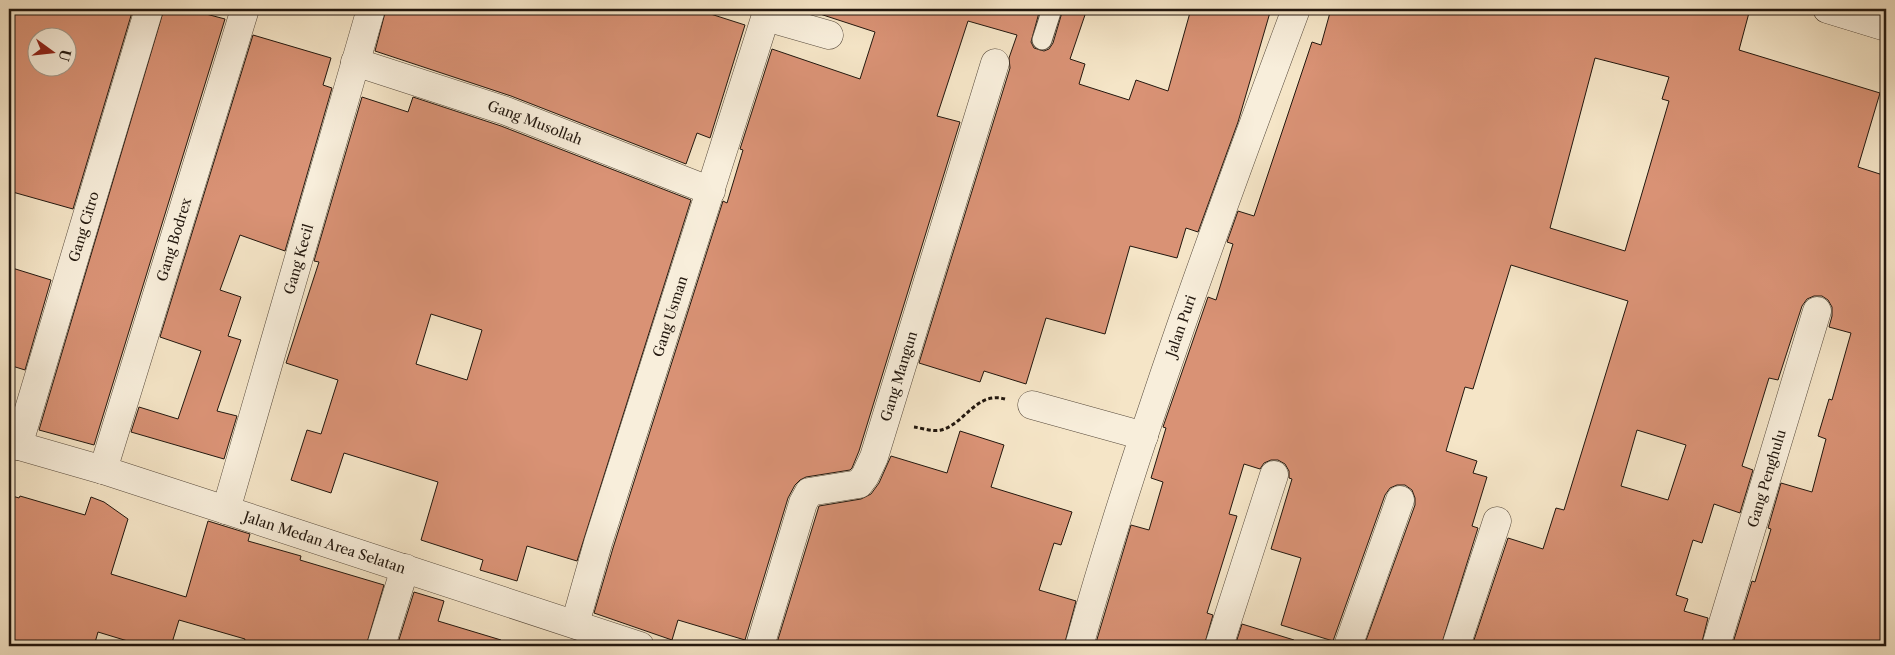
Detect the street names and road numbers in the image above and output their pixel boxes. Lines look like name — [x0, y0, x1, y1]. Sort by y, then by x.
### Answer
street label: Gang Musollah — [485, 97, 585, 149]
street label: Gang Citro — [65, 189, 103, 264]
street label: Gang Bodrex — [153, 195, 196, 284]
street label: Gang Kecil — [280, 222, 317, 297]
street label: Gang Usman — [649, 273, 692, 359]
street label: Jalan Puri — [1161, 293, 1200, 361]
street label: Gang Mangun — [876, 329, 921, 424]
street label: Gang Penghulu — [1743, 427, 1790, 530]
street label: Jalan Medan Area Selatan — [239, 507, 408, 577]

